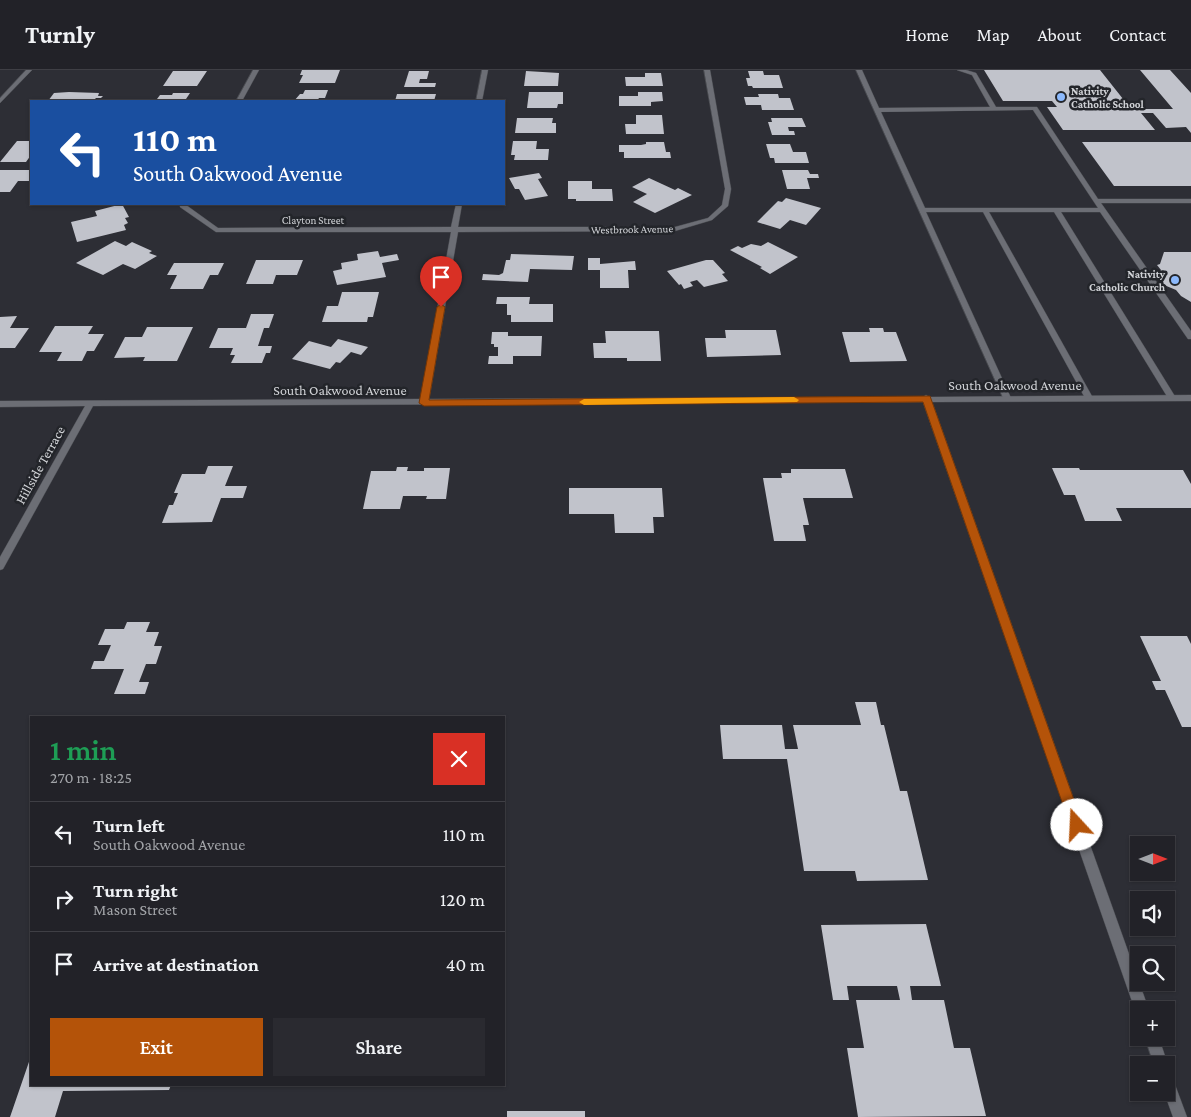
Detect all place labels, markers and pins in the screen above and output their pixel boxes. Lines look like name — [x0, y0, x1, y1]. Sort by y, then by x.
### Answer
place label: Nativity Catholic School — [1071, 85, 1145, 110]
marker: Nativity Catholic School — [1055, 91, 1067, 103]
pin — [420, 256, 462, 307]
place label: Nativity Catholic Church — [1089, 268, 1166, 293]
marker: Nativity Catholic Church — [1169, 274, 1181, 286]

